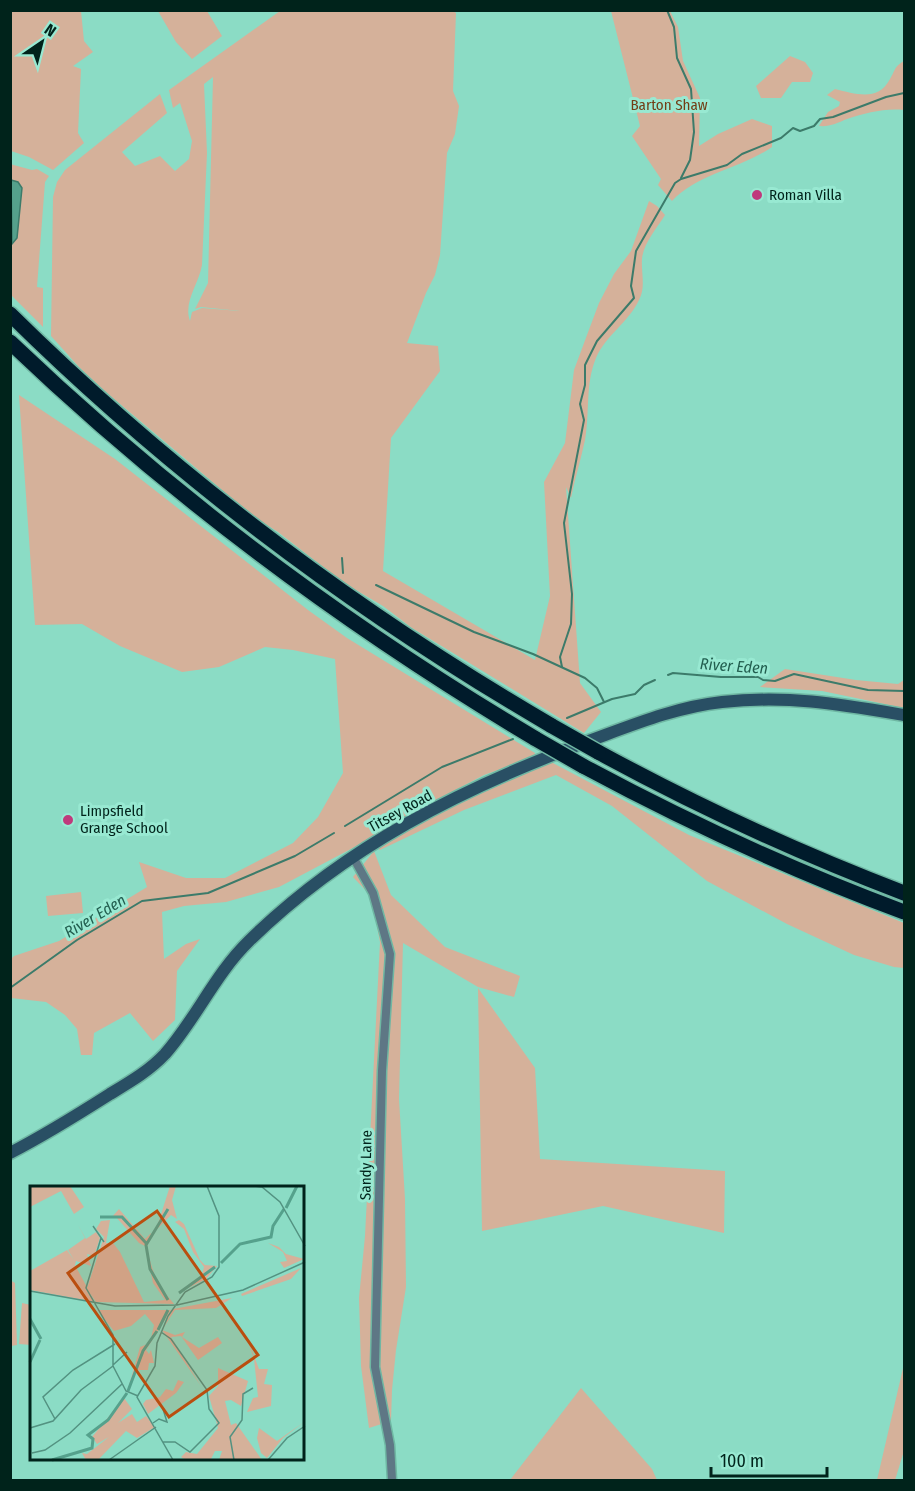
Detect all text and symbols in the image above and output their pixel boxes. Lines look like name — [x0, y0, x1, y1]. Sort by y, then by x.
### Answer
north arrow — [12, 12, 72, 72]
text: N — [41, 20, 60, 41]
park label: Barton Shaw — [630, 96, 708, 114]
place label: Roman Villa — [769, 186, 842, 204]
marker: Roman Villa — [750, 188, 764, 202]
water label: River Eden — [699, 654, 769, 678]
street label: Titsey Road — [365, 786, 435, 836]
place label: Limpsfield Grange School — [80, 802, 168, 837]
marker: Limpsfield Grange School — [61, 813, 75, 827]
water label: River Eden — [61, 890, 129, 942]
street label: Sandy Lane — [356, 1130, 376, 1200]
inset map — [30, 1186, 304, 1461]
scale bar — [711, 1440, 826, 1478]
text: 100 m — [720, 1450, 764, 1472]

